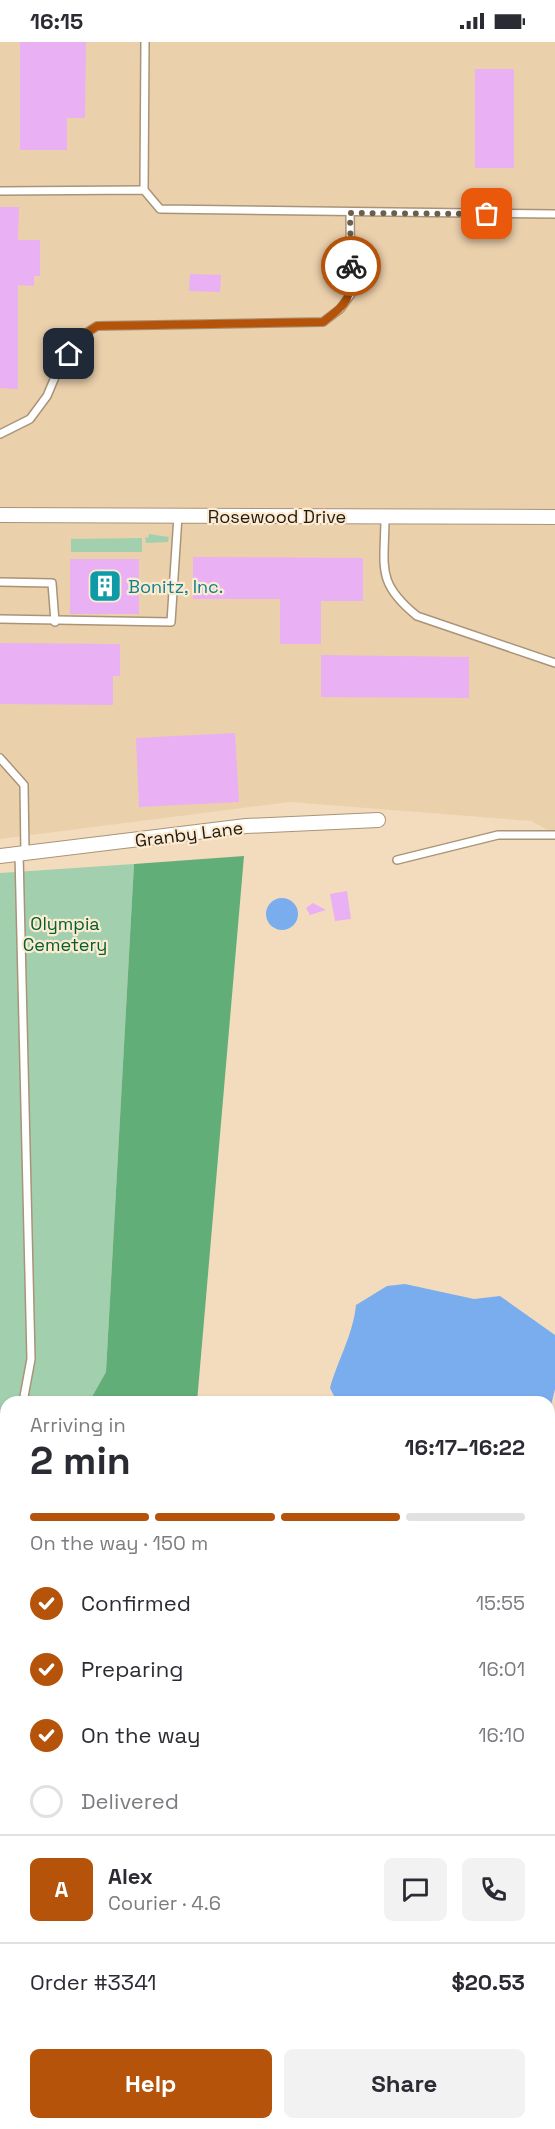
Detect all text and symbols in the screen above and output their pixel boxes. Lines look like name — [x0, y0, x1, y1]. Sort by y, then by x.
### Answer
text: 16:15 — [30, 7, 83, 35]
pin — [461, 188, 512, 239]
icon: bag — [470, 197, 503, 230]
courier — [321, 236, 381, 296]
icon: bike — [335, 250, 368, 283]
pin — [43, 328, 94, 379]
icon: home — [52, 337, 85, 370]
street label: Rosewood Drive — [208, 505, 346, 528]
building icon: Bonitz, Inc. — [87, 568, 123, 604]
place label: Bonitz, Inc. — [128, 575, 223, 598]
street label: Granby Lane — [134, 816, 244, 852]
park label: Olympia Cemetery — [23, 912, 107, 956]
text: Arriving in — [30, 1412, 126, 1438]
text: 16:17–16:22 — [405, 1433, 525, 1461]
text: 2 min — [30, 1436, 131, 1485]
text: On the way · 150 m — [30, 1530, 208, 1556]
icon: check — [30, 1587, 63, 1620]
text: Confirmed — [81, 1589, 191, 1617]
text: 15:55 — [476, 1590, 525, 1616]
icon: check — [30, 1653, 63, 1686]
text: Preparing — [81, 1655, 183, 1683]
text: 16:01 — [478, 1656, 525, 1682]
icon: check — [30, 1719, 63, 1752]
text: On the way — [81, 1721, 200, 1749]
text: 16:10 — [478, 1722, 525, 1748]
text: Delivered — [81, 1787, 179, 1815]
button: chat — [384, 1858, 447, 1921]
button: phone — [462, 1858, 525, 1921]
text: Alex — [108, 1862, 153, 1890]
text: A — [55, 1875, 68, 1903]
text: Courier · 4.6 — [108, 1890, 221, 1916]
text: Order #3341 — [30, 1968, 157, 1996]
text: $20.53 — [451, 1968, 525, 1996]
button: Help — [30, 2049, 272, 2118]
button: Share — [284, 2049, 525, 2118]

